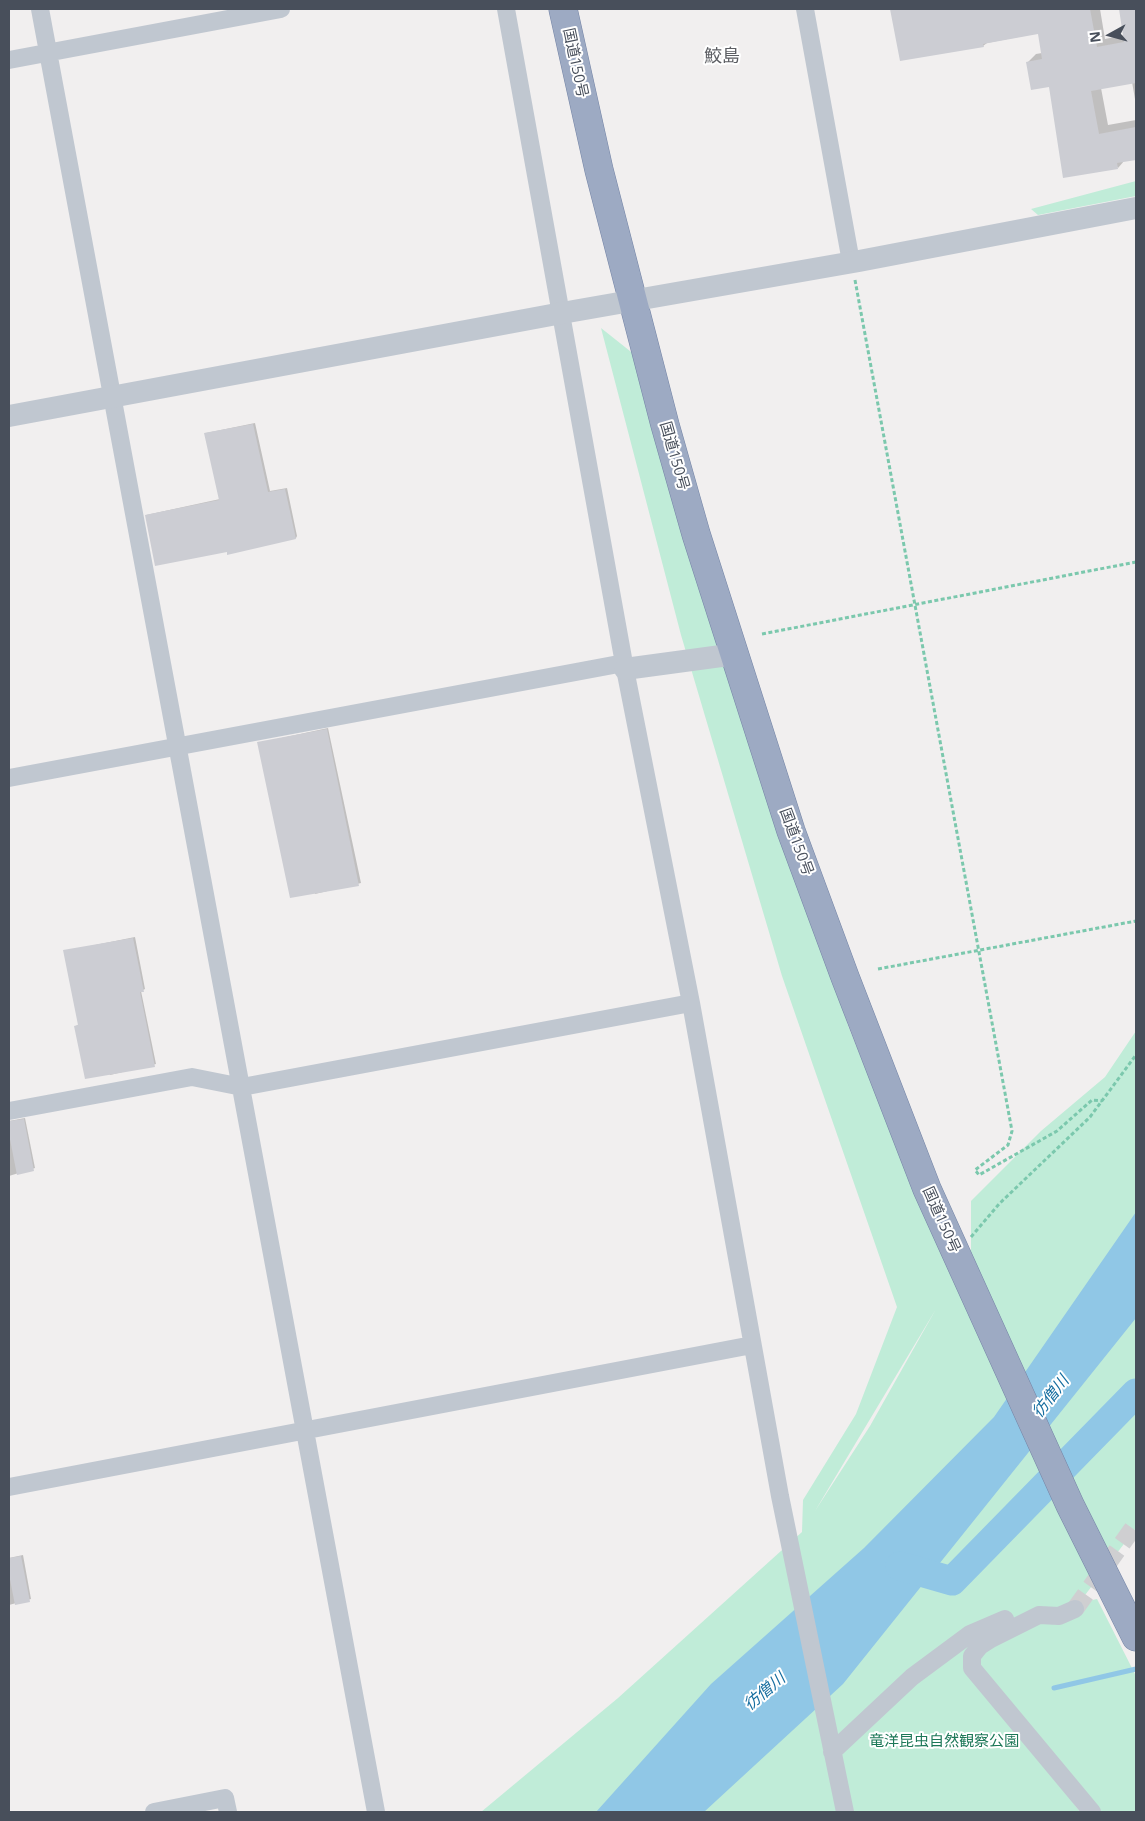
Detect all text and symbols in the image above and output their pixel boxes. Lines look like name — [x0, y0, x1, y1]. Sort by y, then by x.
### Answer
north arrow — [1085, 10, 1135, 60]
street label: 国道150号 — [559, 27, 591, 99]
text: N — [1084, 30, 1105, 44]
district label: 鮫島 — [704, 46, 740, 68]
street label: 国道150号 — [656, 420, 692, 492]
street label: 国道150号 — [775, 806, 817, 878]
street label: 国道150号 — [918, 1184, 964, 1256]
water label: 彷僧川 — [1029, 1372, 1073, 1422]
water label: 彷僧川 — [740, 1669, 790, 1715]
park label: 竜洋昆虫自然観察公園 — [869, 1733, 1019, 1751]

